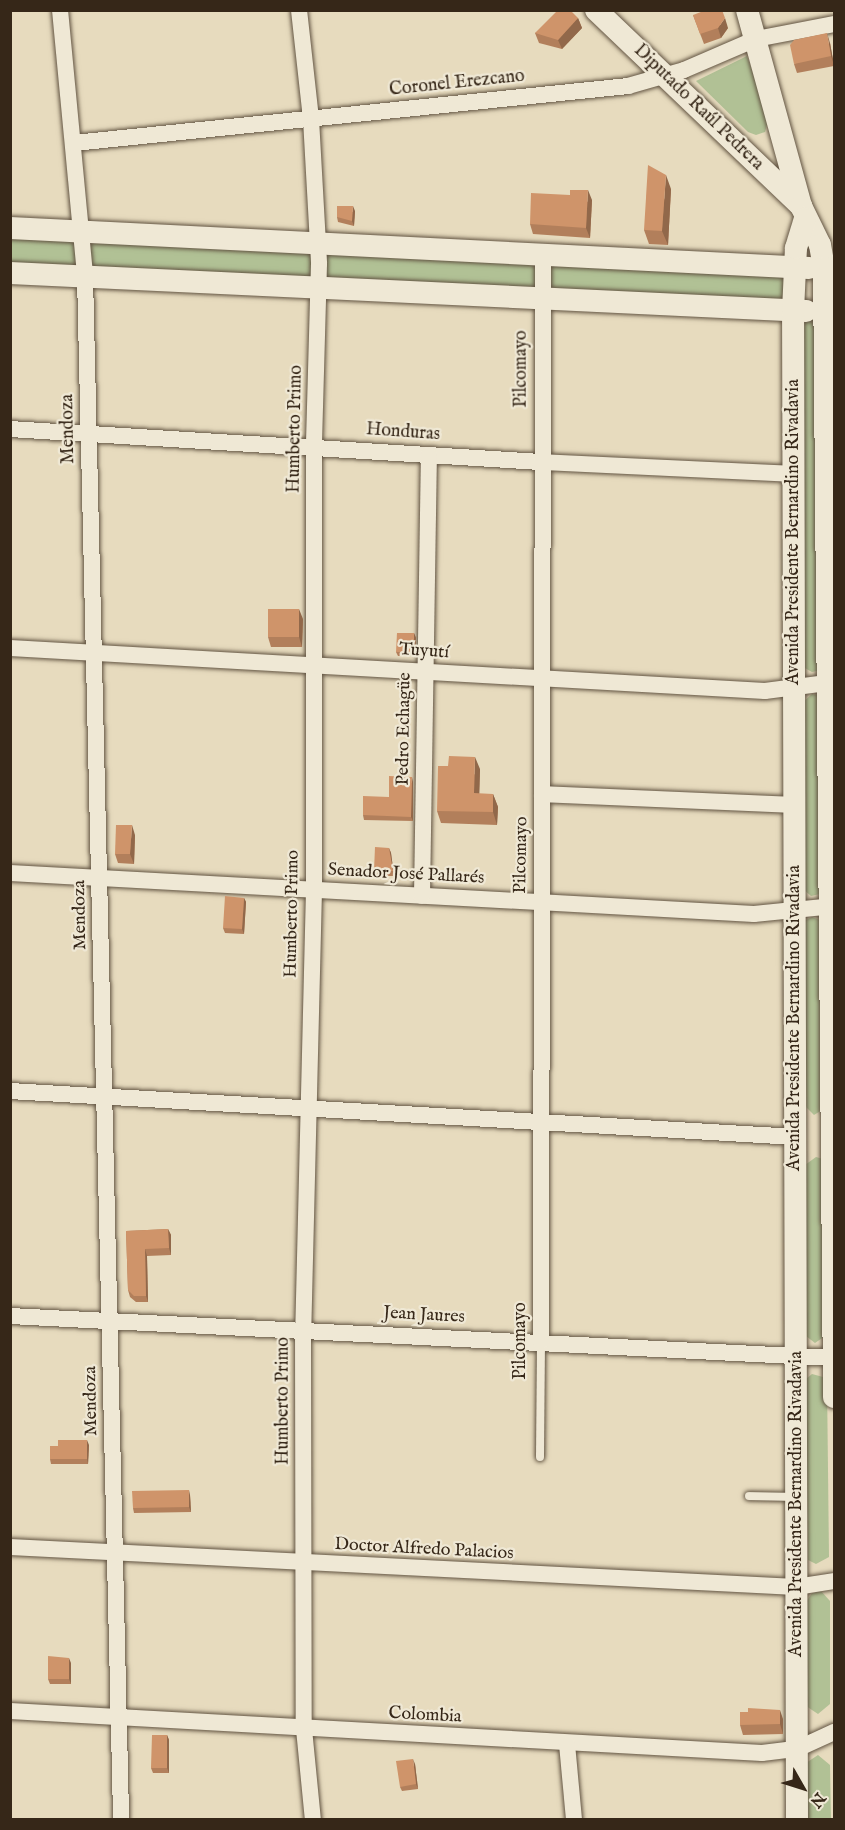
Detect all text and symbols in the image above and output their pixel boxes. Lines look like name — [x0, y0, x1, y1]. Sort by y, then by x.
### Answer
street label: Diputado Raúl Pedrera — [629, 40, 767, 176]
street label: Coronel Erezcano — [388, 66, 526, 102]
street label: Pilcomayo — [511, 330, 533, 408]
street label: Humberto Primo — [284, 365, 308, 493]
street label: Avenida Presidente Bernardino Rivadavia — [783, 379, 805, 685]
street label: Mendoza — [58, 394, 80, 464]
street label: Honduras — [365, 420, 441, 446]
street label: Tuyutí — [398, 639, 450, 665]
street label: Pedro Echagüe — [393, 672, 417, 786]
street label: Pilcomayo — [511, 816, 533, 894]
street label: Humberto Primo — [281, 850, 305, 978]
street label: Senador José Pallarés — [327, 860, 485, 890]
street label: Avenida Presidente Bernardino Rivadavia — [784, 865, 806, 1171]
street label: Mendoza — [70, 880, 92, 950]
street label: Pilcomayo — [510, 1302, 532, 1380]
street label: Jean Jaures — [383, 1303, 465, 1329]
street label: Humberto Primo — [273, 1337, 295, 1465]
street label: Avenida Presidente Bernardino Rivadavia — [786, 1351, 808, 1657]
street label: Mendoza — [81, 1366, 103, 1436]
street label: Doctor Alfredo Palacios — [334, 1535, 514, 1565]
street label: Colombia — [388, 1703, 462, 1729]
north arrow — [773, 1758, 833, 1818]
text: N — [805, 1788, 829, 1811]

